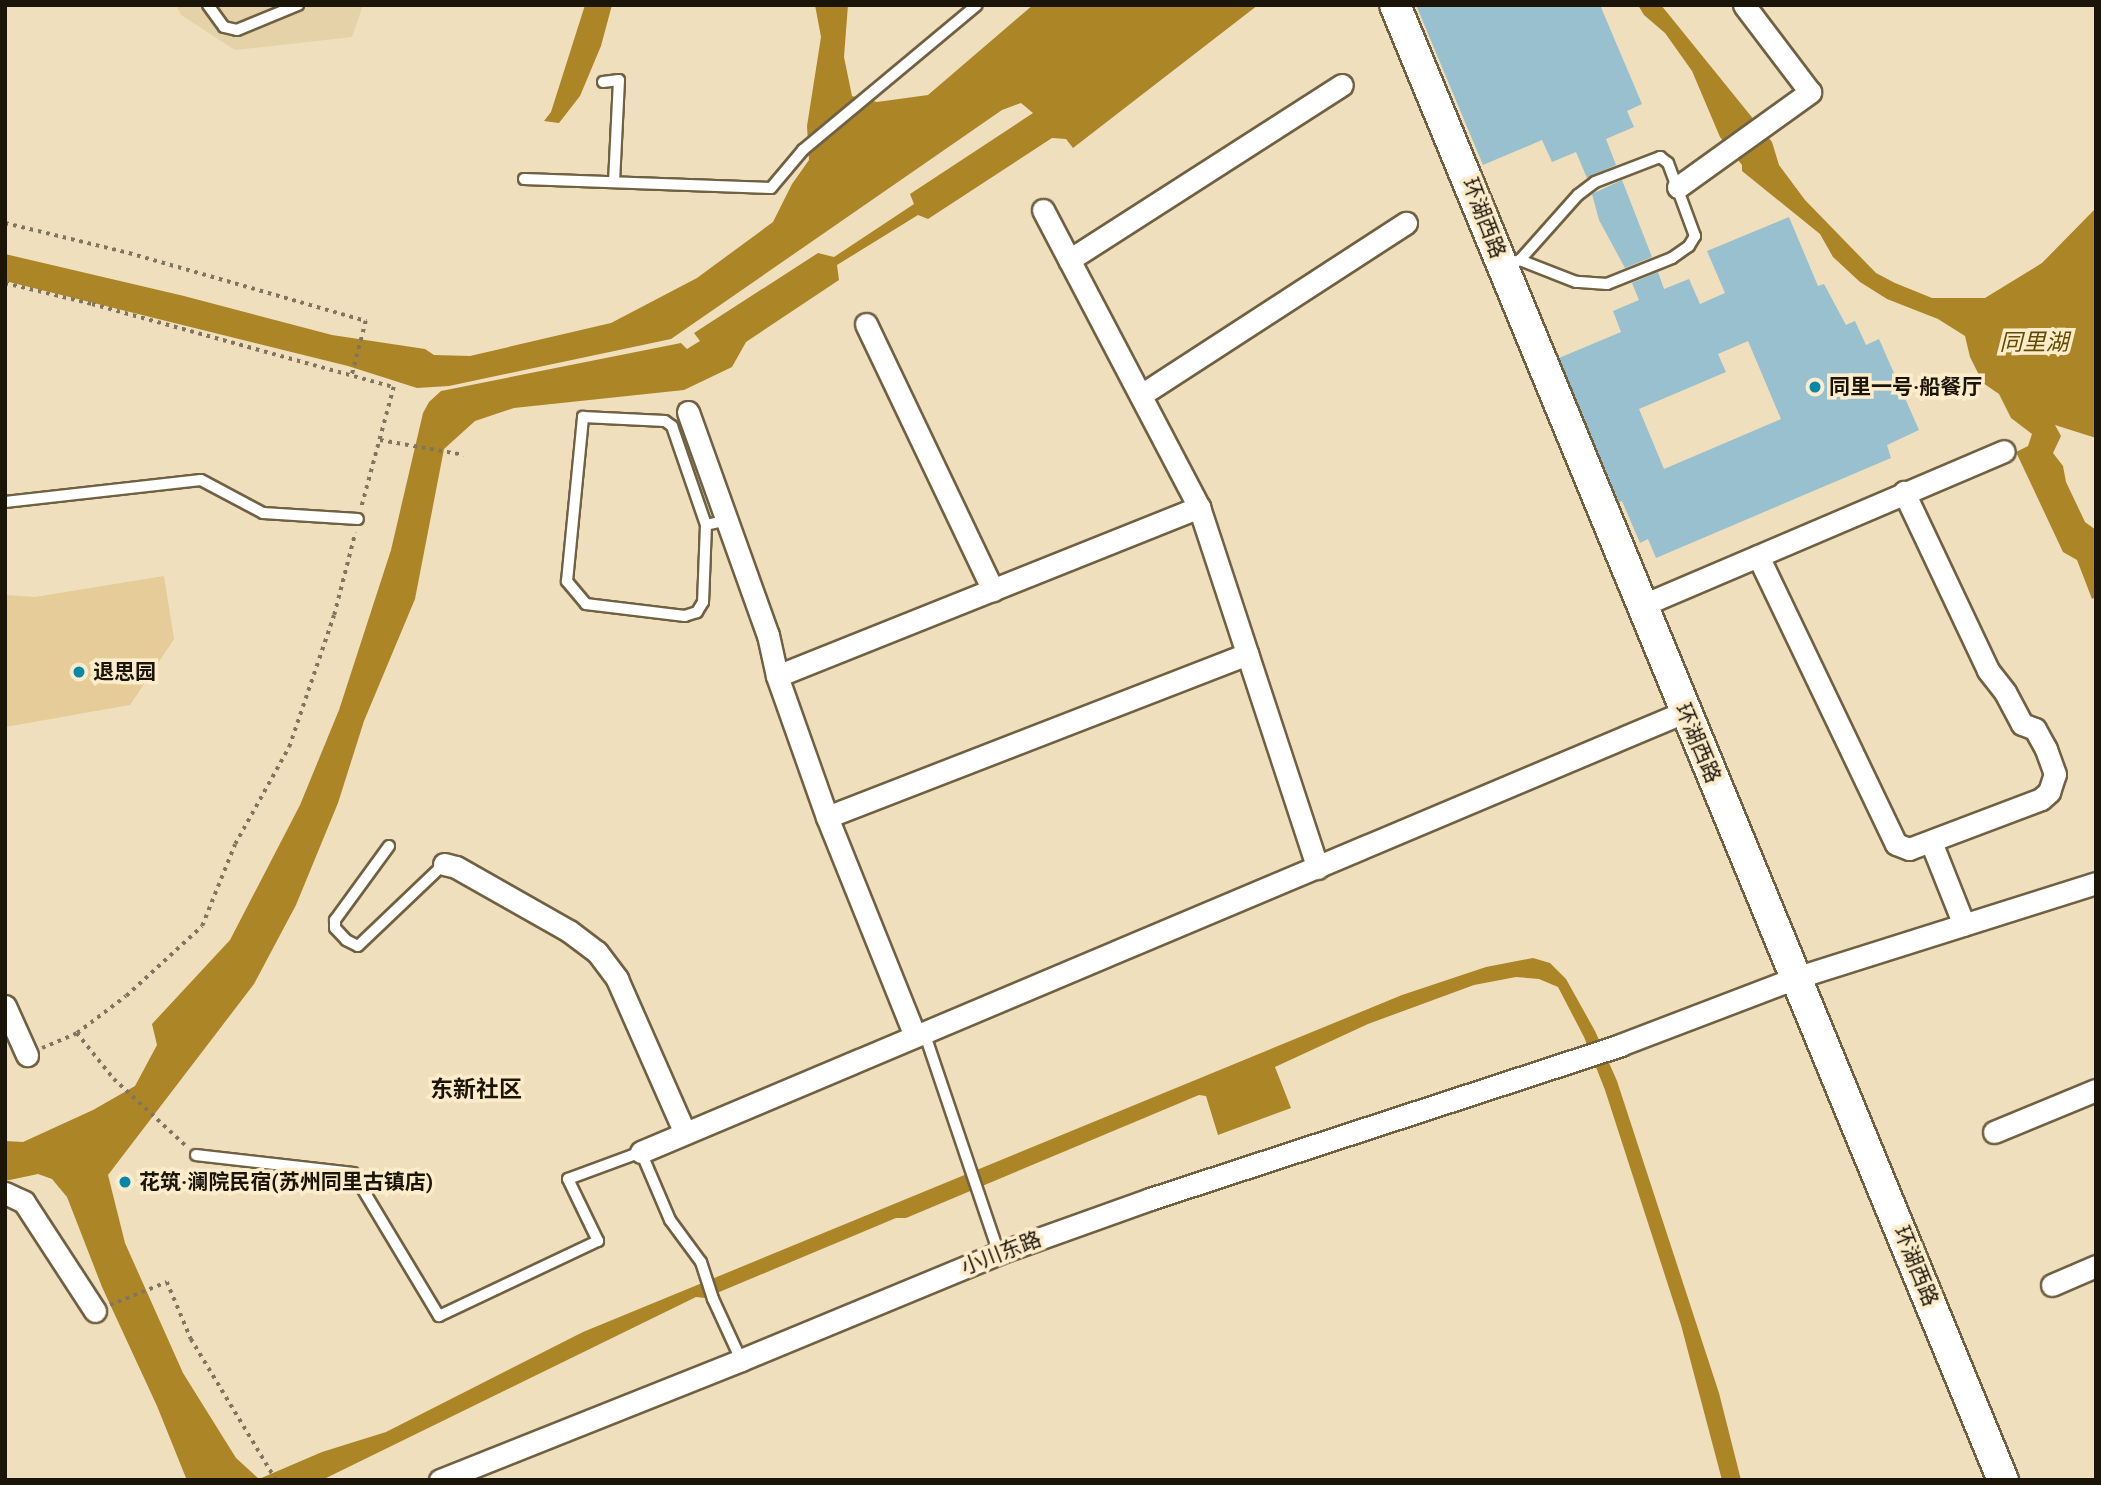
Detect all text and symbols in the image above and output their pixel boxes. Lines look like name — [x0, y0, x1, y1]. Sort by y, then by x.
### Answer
street label: 环湖西路 — [1457, 174, 1511, 262]
water label: 同里湖 — [2000, 329, 2068, 357]
place label: 同里一号·船餐厅 — [1829, 374, 1982, 400]
marker: 同里一号·船餐厅 — [1807, 379, 1823, 395]
place label: 退思园 — [93, 659, 156, 685]
marker: 退思园 — [71, 664, 87, 680]
street label: 环湖西路 — [1670, 699, 1726, 787]
district label: 东新社区 — [430, 1076, 522, 1104]
place label: 花筑·澜院民宿(苏州同里古镇店) — [139, 1169, 433, 1195]
marker: 花筑·澜院民宿(苏州同里古镇店) — [117, 1174, 133, 1190]
street label: 环湖西路 — [1889, 1222, 1943, 1310]
street label: 小川东路 — [957, 1226, 1045, 1280]

